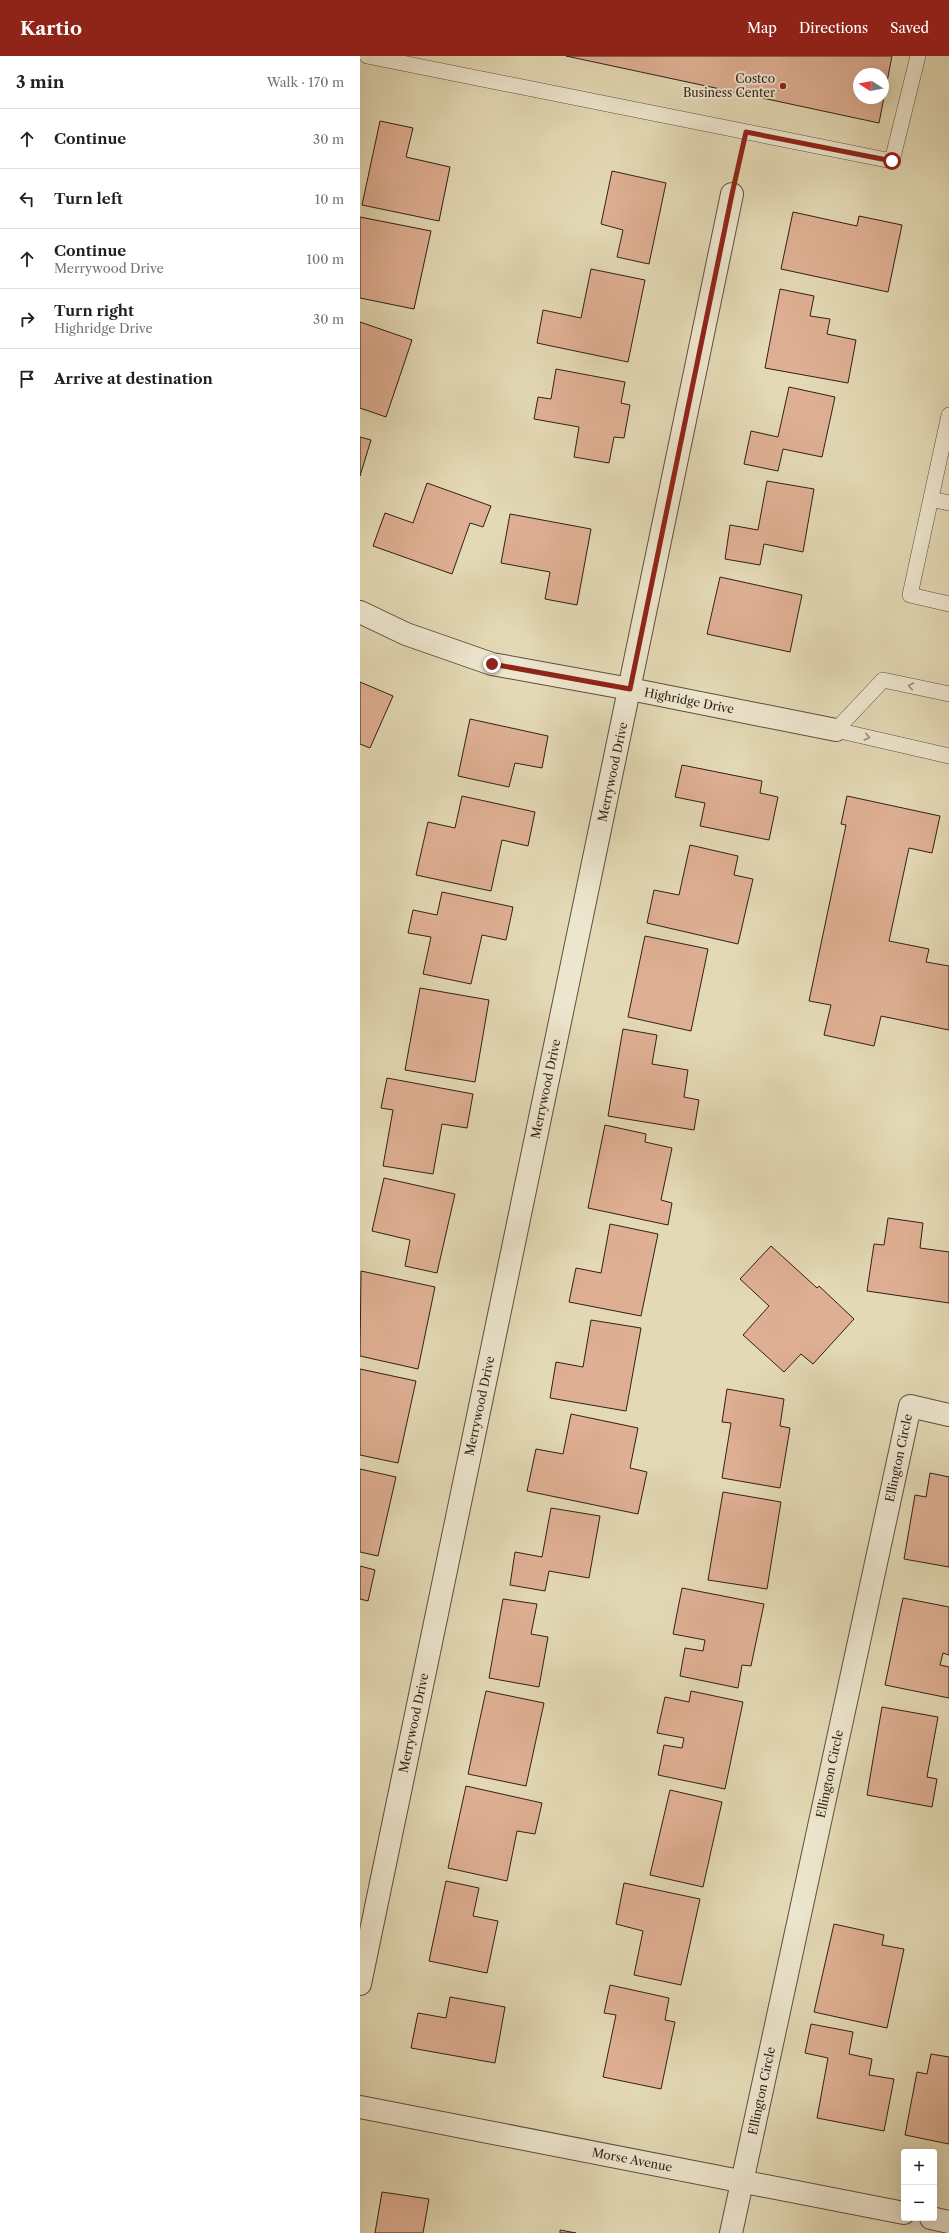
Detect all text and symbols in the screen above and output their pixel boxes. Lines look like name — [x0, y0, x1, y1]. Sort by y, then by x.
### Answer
text: Kartio — [20, 17, 82, 40]
text: Map — [747, 19, 777, 37]
text: Directions — [799, 19, 868, 37]
text: Saved — [890, 19, 929, 37]
north arrow — [853, 68, 889, 104]
place label: Costco Business Center — [683, 71, 775, 100]
text: 3 min — [16, 72, 65, 92]
text: Walk · 170 m — [267, 74, 344, 90]
marker: Costco Business Center — [778, 81, 788, 91]
icon: ahead — [16, 128, 38, 150]
text: Continue — [54, 129, 126, 148]
text: 30 m — [313, 131, 344, 147]
route start — [883, 152, 901, 170]
icon: left — [16, 188, 38, 210]
text: Turn left — [54, 189, 123, 208]
text: 10 m — [315, 191, 344, 207]
text: Continue — [54, 241, 126, 260]
icon: ahead — [16, 248, 38, 270]
text: 100 m — [306, 251, 344, 267]
text: Merrywood Drive — [54, 260, 164, 276]
text: Turn right — [54, 301, 134, 320]
icon: right — [16, 308, 38, 330]
text: 30 m — [313, 311, 344, 327]
text: Highridge Drive — [54, 320, 153, 336]
icon: arrive — [16, 368, 38, 390]
text: Arrive at destination — [54, 369, 213, 388]
route end — [483, 655, 501, 673]
one-way arrow — [908, 683, 914, 691]
street label: Highridge Drive — [643, 684, 736, 717]
street label: Merrywood Drive — [595, 720, 630, 823]
one-way arrow — [864, 733, 871, 741]
street label: Merrywood Drive — [528, 1037, 563, 1140]
street label: Merrywood Drive — [462, 1354, 497, 1457]
street label: Ellington Circle — [882, 1412, 915, 1503]
street label: Merrywood Drive — [396, 1671, 431, 1774]
street label: Ellington Circle — [813, 1728, 846, 1819]
street label: Ellington Circle — [745, 2045, 778, 2136]
street label: Morse Avenue — [591, 2144, 674, 2175]
map controls — [901, 2149, 937, 2221]
button: + — [901, 2149, 937, 2185]
button: − — [901, 2185, 937, 2221]

